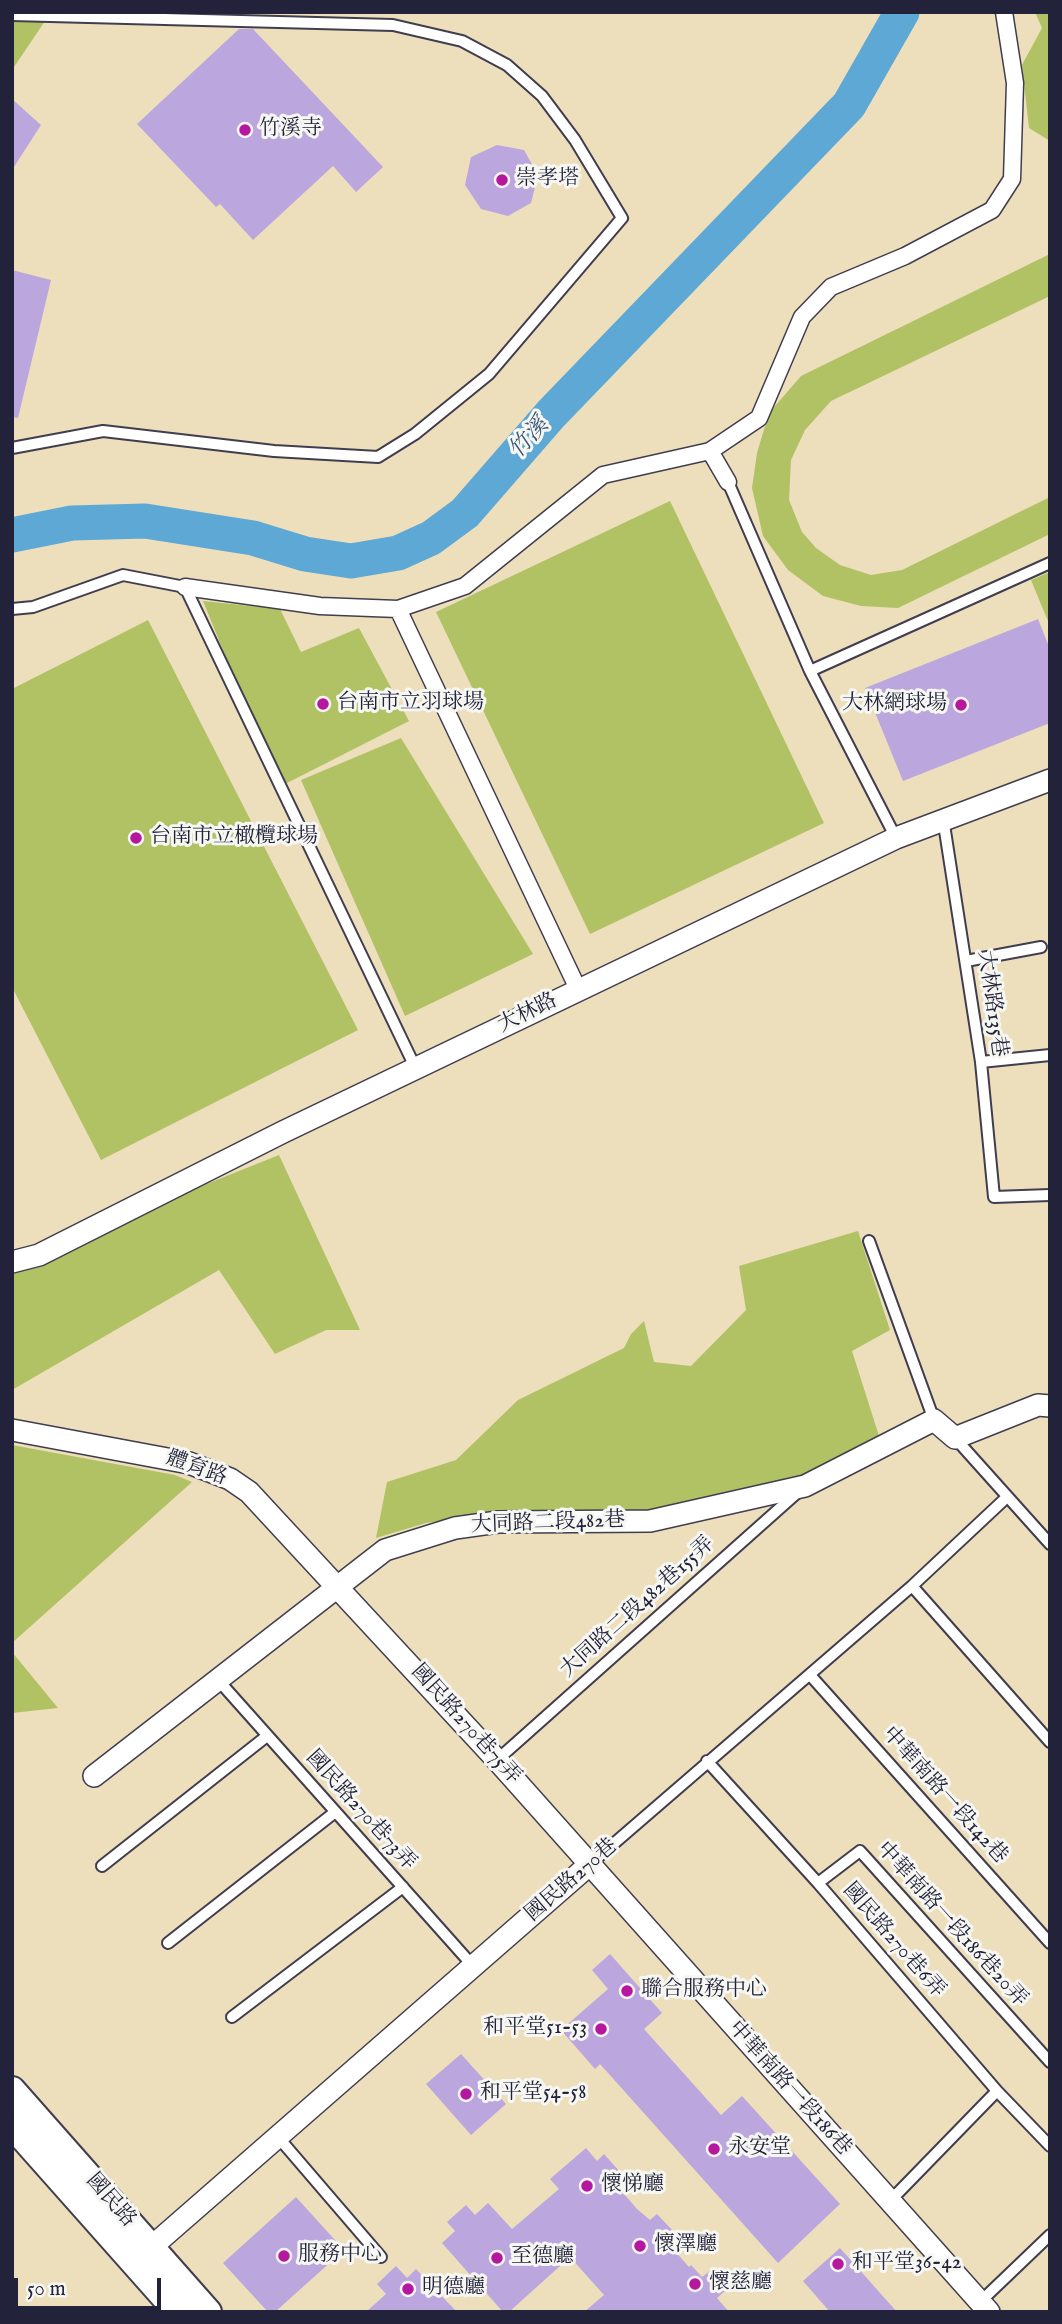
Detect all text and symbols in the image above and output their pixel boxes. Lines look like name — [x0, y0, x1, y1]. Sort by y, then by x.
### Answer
place label: 竹溪寺 — [259, 117, 322, 143]
marker: 竹溪寺 — [237, 122, 253, 138]
place label: 崇孝塔 — [516, 167, 579, 193]
marker: 崇孝塔 — [494, 172, 510, 188]
water label: 竹溪 — [504, 413, 556, 465]
place label: 台南市立羽球場 — [337, 691, 484, 717]
place label: 大林網球場 — [842, 692, 947, 718]
marker: 台南市立羽球場 — [315, 696, 331, 712]
marker: 大林網球場 — [953, 697, 969, 713]
place label: 台南市立橄欖球場 — [150, 825, 318, 851]
marker: 台南市立橄欖球場 — [128, 830, 144, 846]
street label: 大林路135巷 — [971, 949, 1011, 1059]
street label: 大林路 — [494, 989, 562, 1039]
street label: 體育路 — [162, 1446, 230, 1492]
street label: 大同路二段482巷 — [470, 1509, 626, 1539]
street label: 大同路二段482巷155弄 — [556, 1532, 720, 1684]
street label: 國民路270巷75弄 — [405, 1660, 525, 1790]
street label: 中華南路一段142巷 — [876, 1723, 1012, 1869]
street label: 國民路270巷73弄 — [300, 1746, 420, 1876]
street label: 國民路270巷 — [521, 1834, 623, 1928]
street label: 中華南路一段186巷20弄 — [870, 1837, 1032, 2013]
street label: 國民路270巷6弄 — [836, 1879, 950, 2003]
place label: 聯合服務中心 — [641, 1978, 767, 2004]
marker: 聯合服務中心 — [619, 1983, 635, 1999]
place label: 和平堂51-53 — [483, 2016, 587, 2042]
street label: 中華南路一段186巷 — [722, 2017, 856, 2161]
marker: 和平堂51-53 — [593, 2021, 609, 2037]
place label: 和平堂54-58 — [480, 2081, 586, 2107]
marker: 和平堂54-58 — [458, 2086, 474, 2102]
place label: 永安堂 — [728, 2136, 791, 2162]
marker: 永安堂 — [706, 2141, 722, 2157]
street label: 國民路 — [80, 2169, 140, 2233]
place label: 懷悌廳 — [601, 2173, 664, 2199]
marker: 懷悌廳 — [579, 2178, 595, 2194]
place label: 懷澤廳 — [654, 2233, 717, 2259]
marker: 懷澤廳 — [632, 2238, 648, 2254]
place label: 服務中心 — [298, 2243, 382, 2269]
place label: 至德廳 — [511, 2245, 574, 2271]
marker: 服務中心 — [276, 2248, 292, 2264]
marker: 至德廳 — [489, 2250, 505, 2266]
place label: 和平堂36-42 — [852, 2251, 962, 2277]
marker: 和平堂36-42 — [830, 2256, 846, 2272]
scale bar — [18, 2264, 164, 2308]
place label: 懷慈廳 — [709, 2271, 772, 2297]
text: 50 m — [27, 2276, 66, 2303]
place label: 明德廳 — [422, 2276, 485, 2302]
marker: 懷慈廳 — [687, 2276, 703, 2292]
marker: 明德廳 — [400, 2281, 416, 2297]

